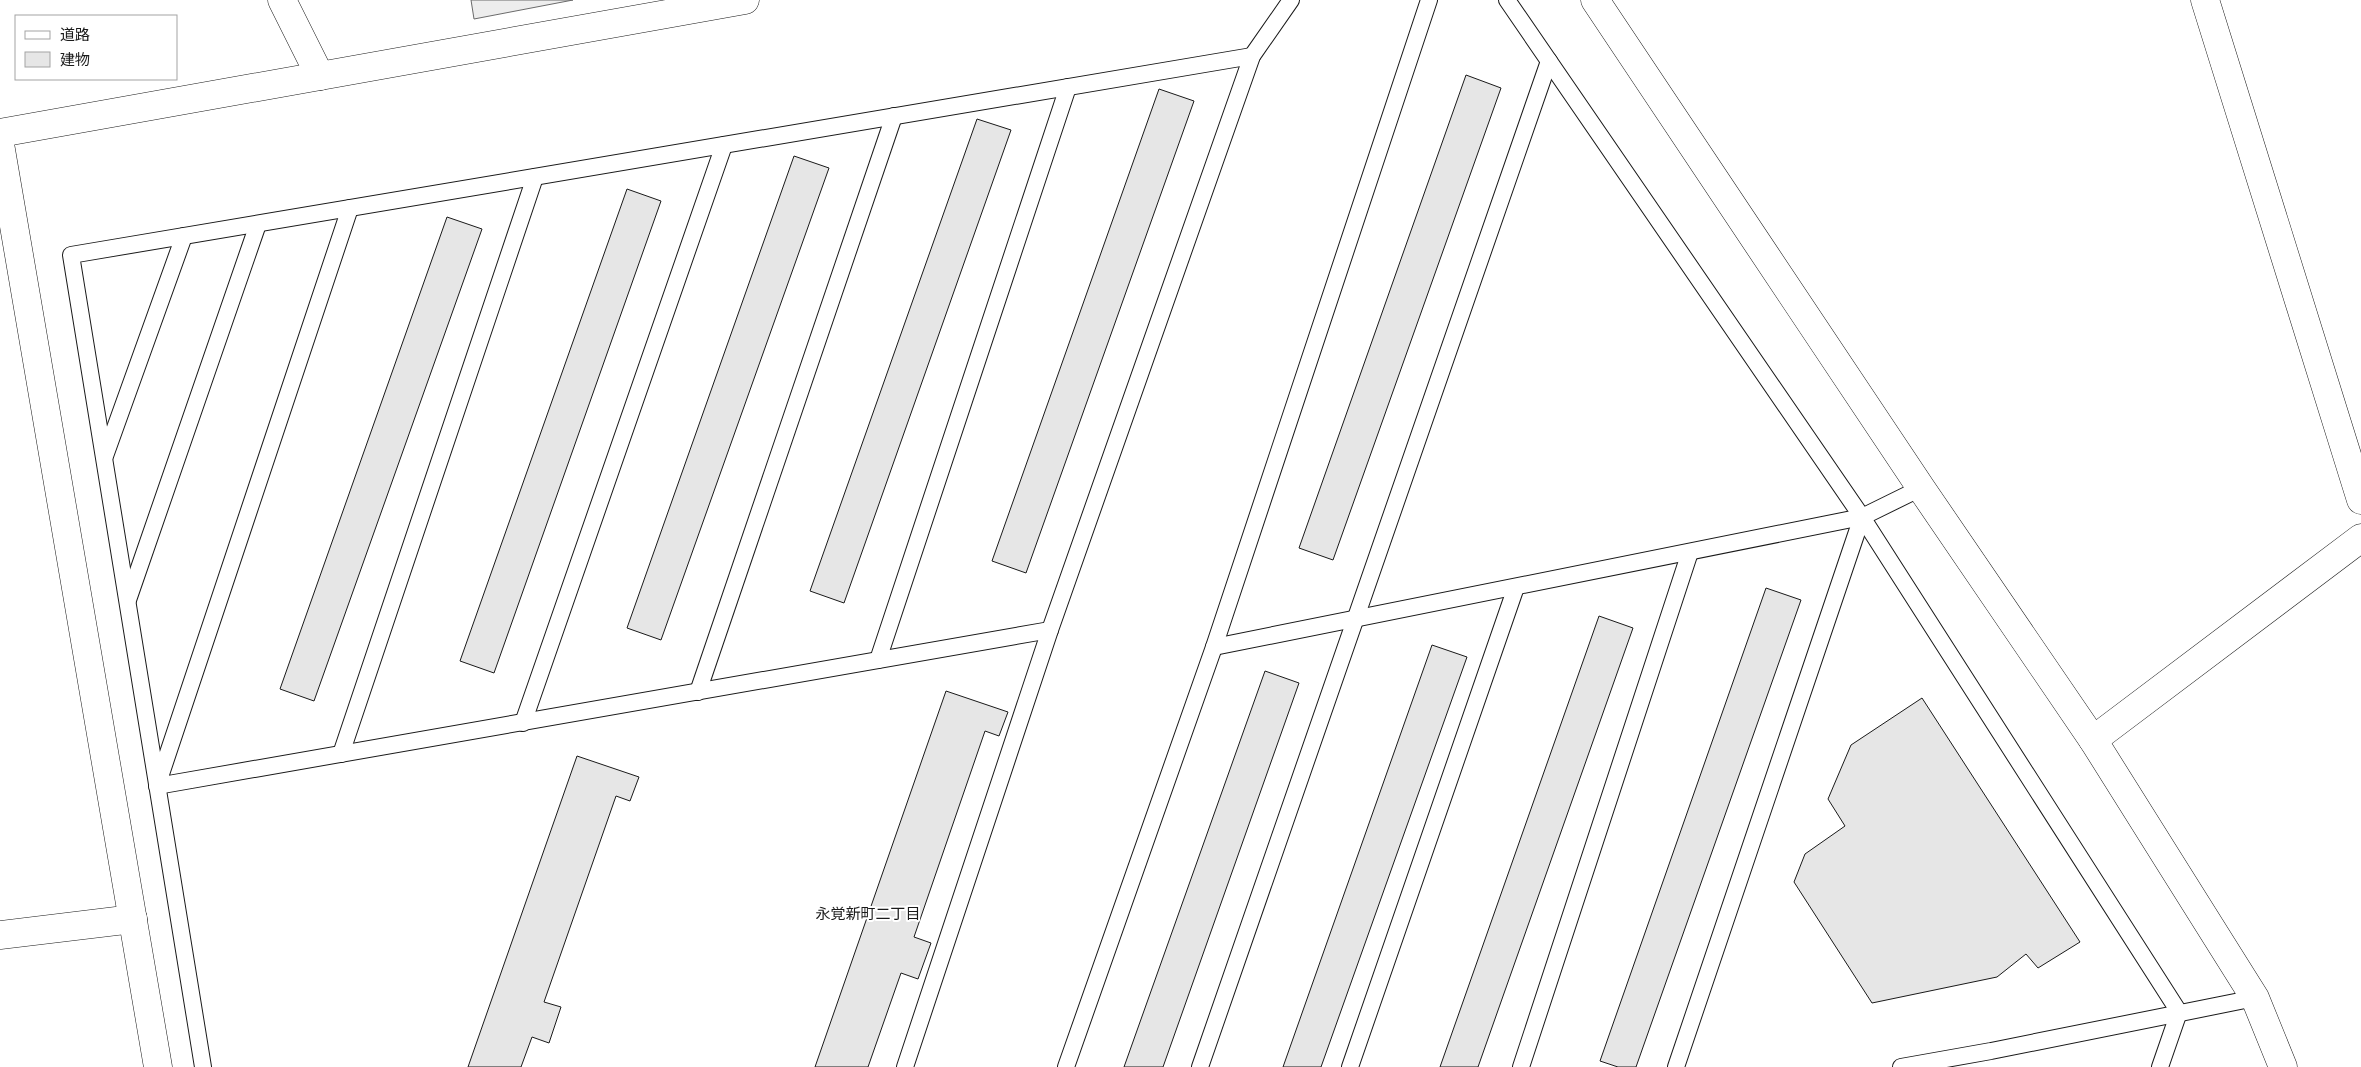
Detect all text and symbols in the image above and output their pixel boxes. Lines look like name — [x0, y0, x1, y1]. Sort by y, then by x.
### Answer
legend — [15, 15, 178, 80]
text: 道路 — [60, 24, 90, 45]
text: 建物 — [60, 49, 90, 70]
district label: 永覚新町二丁目 — [815, 903, 921, 924]

